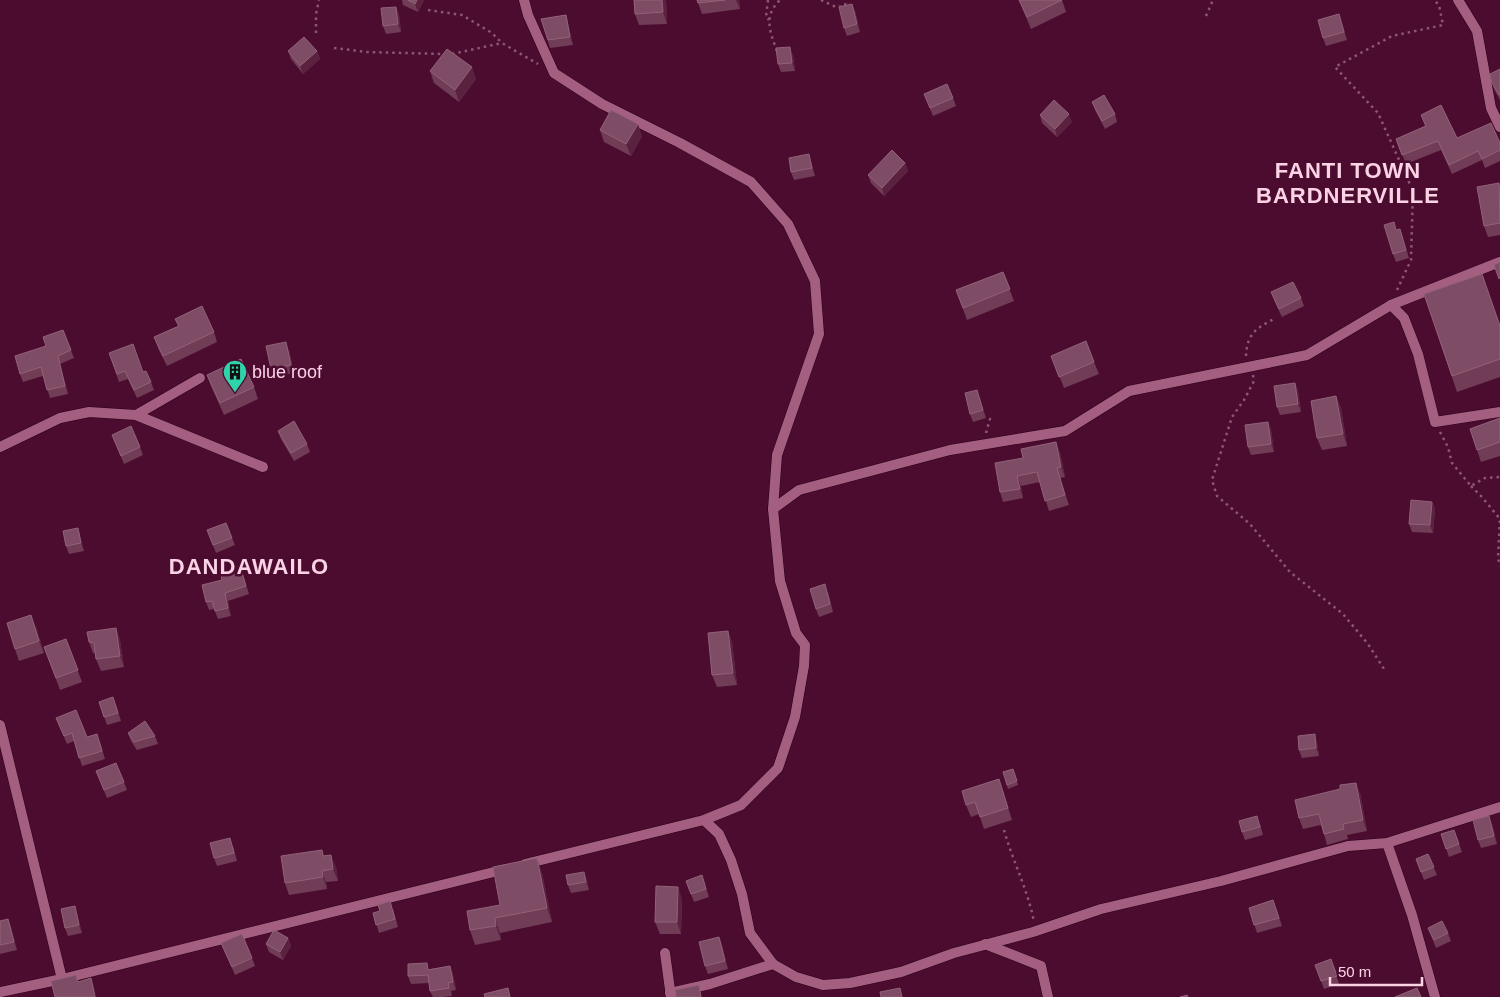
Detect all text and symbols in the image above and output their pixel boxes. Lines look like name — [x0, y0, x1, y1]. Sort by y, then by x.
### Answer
district label: FANTI TOWN BARDNERVILLE — [1256, 158, 1440, 208]
building icon: blue roof — [222, 359, 248, 393]
place label: blue roof — [252, 362, 323, 382]
district label: DANDAWAILO — [169, 554, 329, 579]
scale bar — [1330, 954, 1422, 986]
text: 50 m — [1338, 963, 1371, 980]

